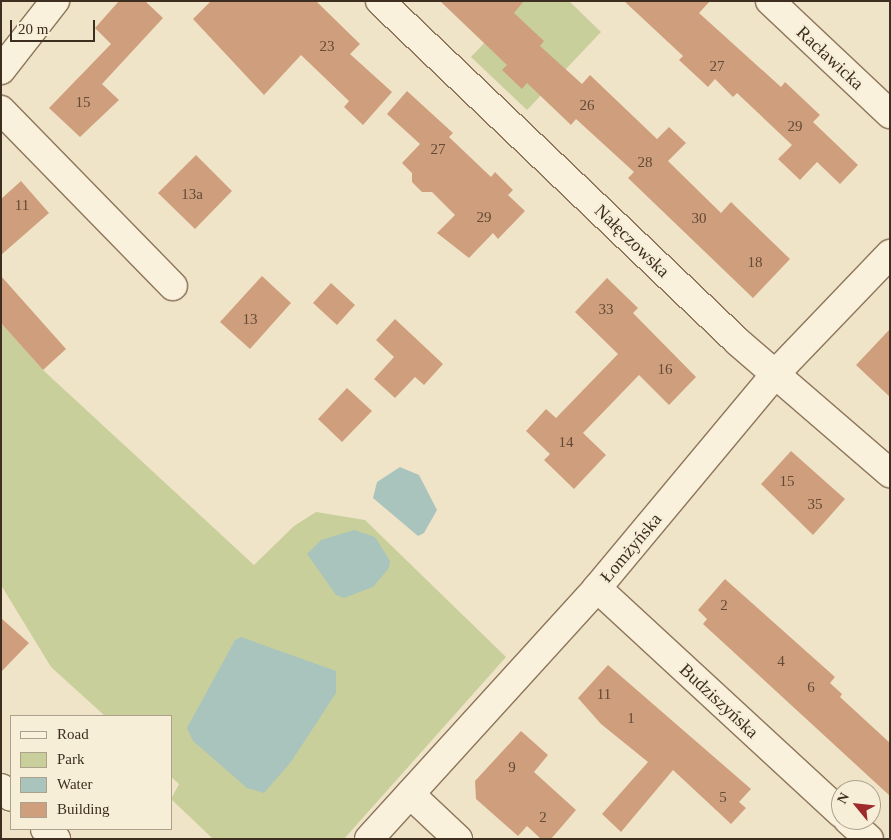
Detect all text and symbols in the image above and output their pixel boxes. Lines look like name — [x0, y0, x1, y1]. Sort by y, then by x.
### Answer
scale bar — [12, 10, 98, 42]
text: 20 m — [18, 21, 48, 37]
street label: Racławicka — [792, 21, 868, 95]
house number: 23 — [320, 38, 334, 56]
house number: 27 — [710, 58, 724, 76]
house number: 15 — [76, 94, 90, 112]
house number: 26 — [580, 97, 594, 115]
house number: 29 — [788, 118, 802, 136]
house number: 27 — [430, 141, 446, 159]
house number: 28 — [638, 154, 652, 172]
house number: 13a — [181, 186, 203, 204]
house number: 11 — [15, 197, 29, 215]
street label: Nałęczowska — [590, 200, 674, 282]
house number: 29 — [476, 209, 492, 227]
house number: 30 — [692, 210, 706, 228]
house number: 18 — [748, 254, 762, 272]
house number: 33 — [598, 301, 614, 319]
house number: 13 — [242, 311, 258, 329]
house number: 16 — [658, 361, 672, 379]
house number: 14 — [558, 434, 574, 452]
house number: 15 — [780, 473, 794, 491]
house number: 35 — [808, 496, 822, 514]
street label: Łomżyńska — [596, 509, 666, 587]
house number: 2 — [720, 597, 728, 615]
house number: 4 — [777, 653, 785, 671]
street label: Budziszyńska — [675, 659, 763, 743]
house number: 6 — [807, 679, 815, 697]
house number: 11 — [597, 686, 611, 704]
house number: 1 — [627, 710, 635, 728]
legend — [10, 715, 172, 830]
text: Road — [57, 726, 89, 742]
text: Park — [57, 751, 85, 767]
house number: 9 — [508, 759, 516, 777]
text: Water — [57, 776, 92, 792]
north arrow — [831, 780, 881, 830]
house number: 5 — [719, 789, 727, 807]
text: N — [834, 790, 852, 806]
text: Building — [57, 801, 110, 817]
house number: 2 — [539, 809, 547, 827]

